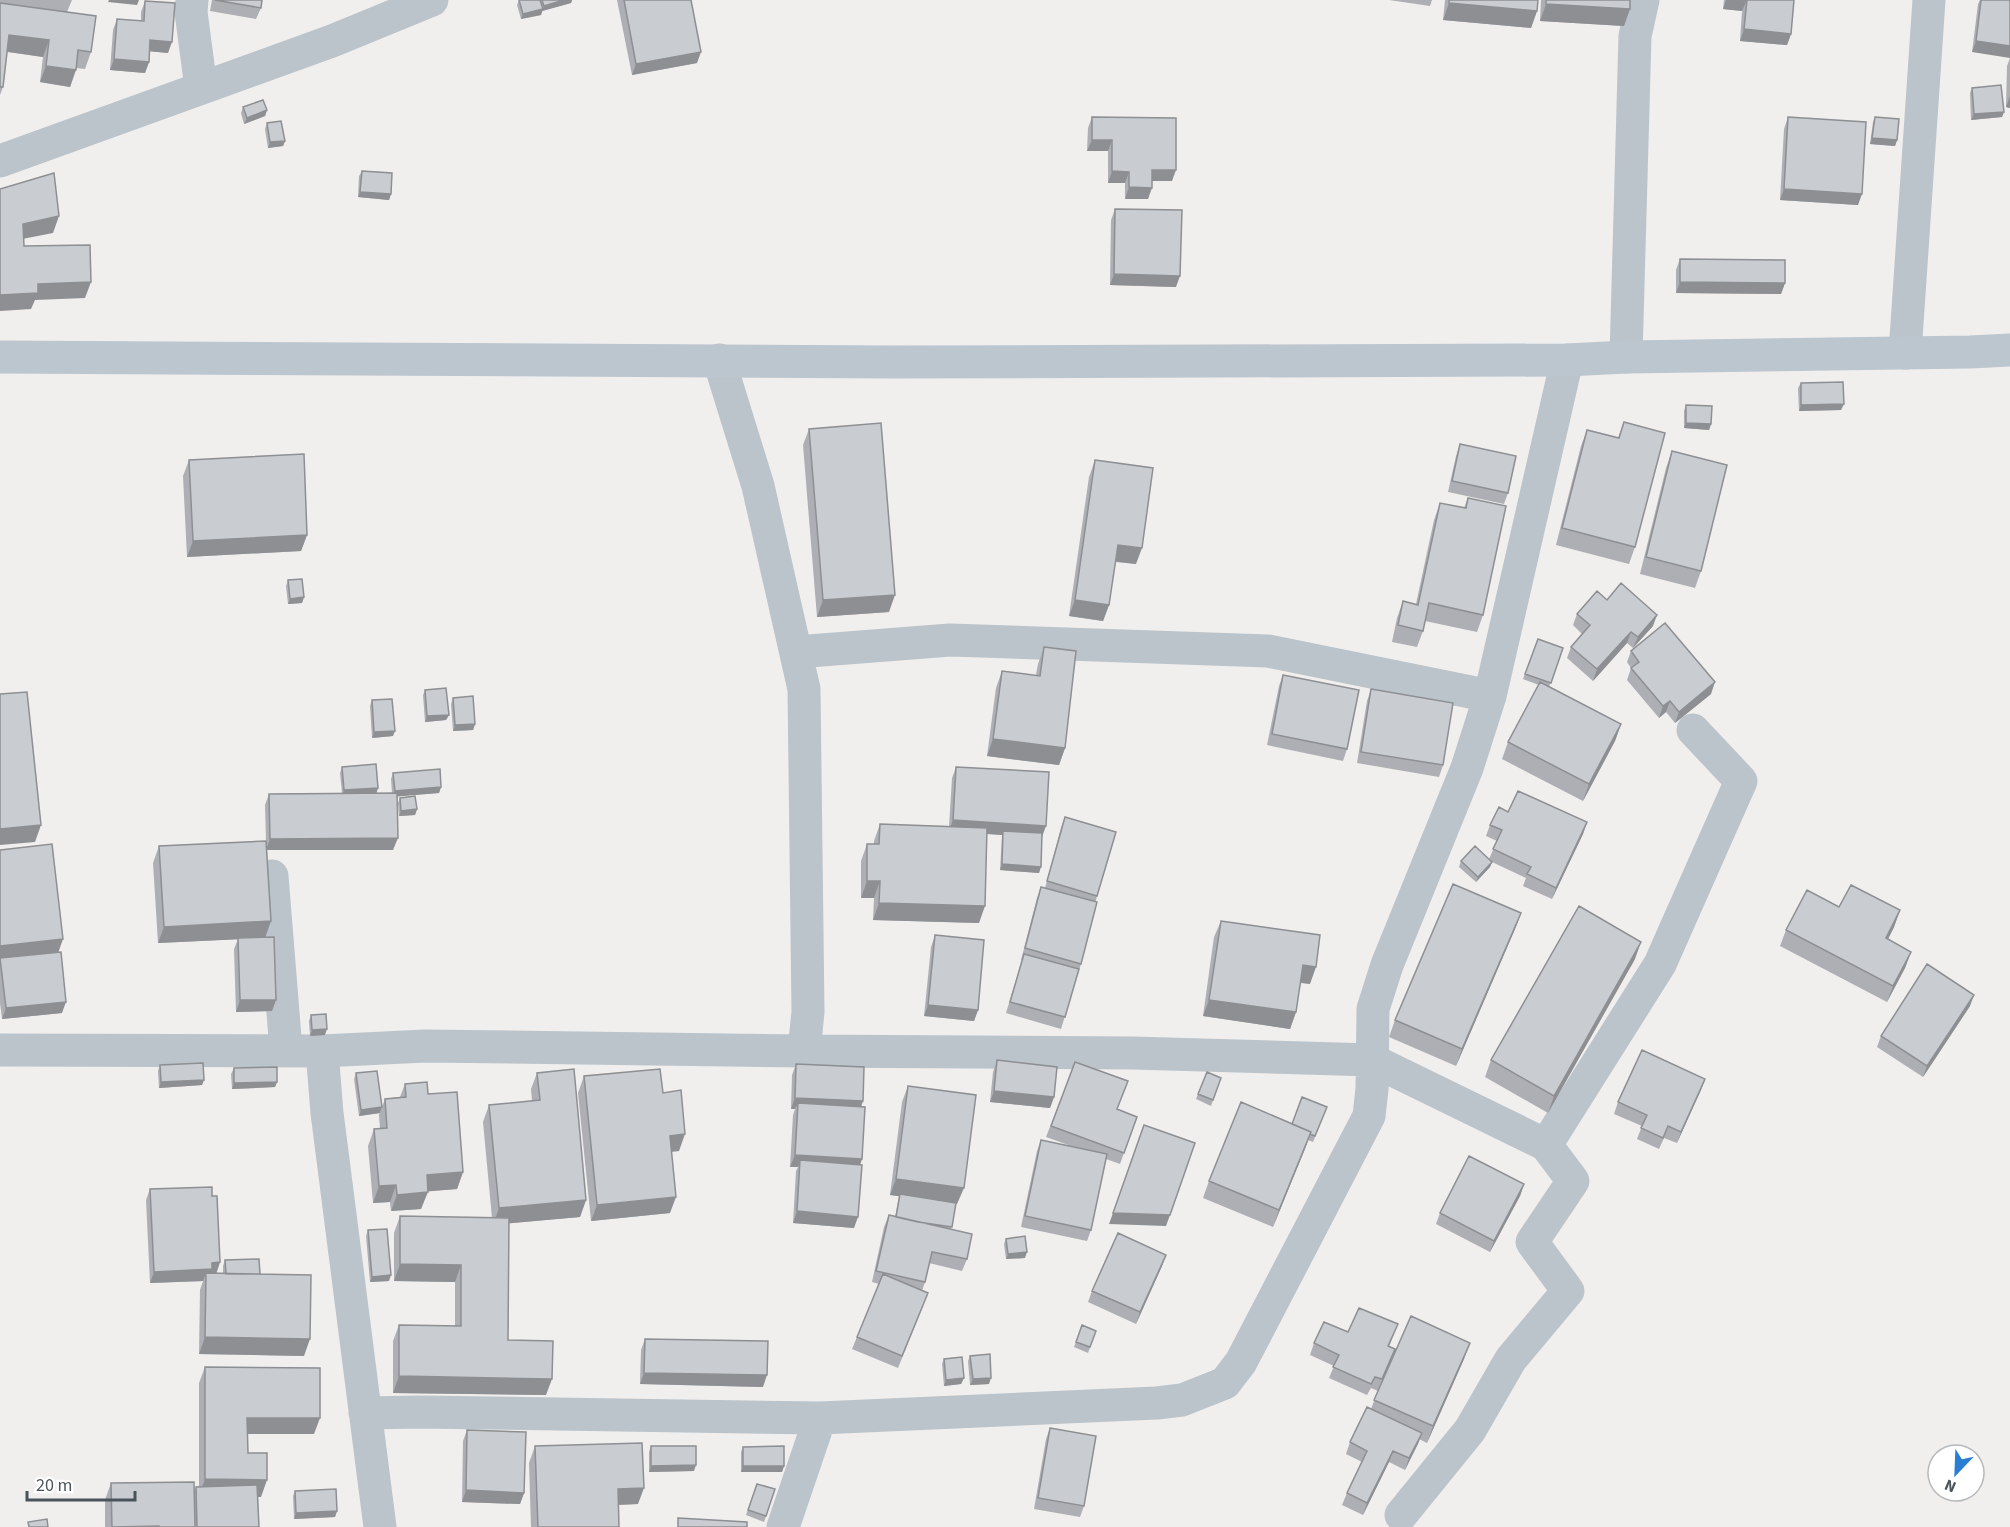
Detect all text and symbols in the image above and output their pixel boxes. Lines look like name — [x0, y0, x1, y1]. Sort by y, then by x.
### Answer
north arrow — [1926, 1443, 1986, 1503]
scale bar — [27, 1464, 135, 1502]
text: 20 m — [36, 1473, 72, 1498]
text: N — [1941, 1474, 1960, 1498]

